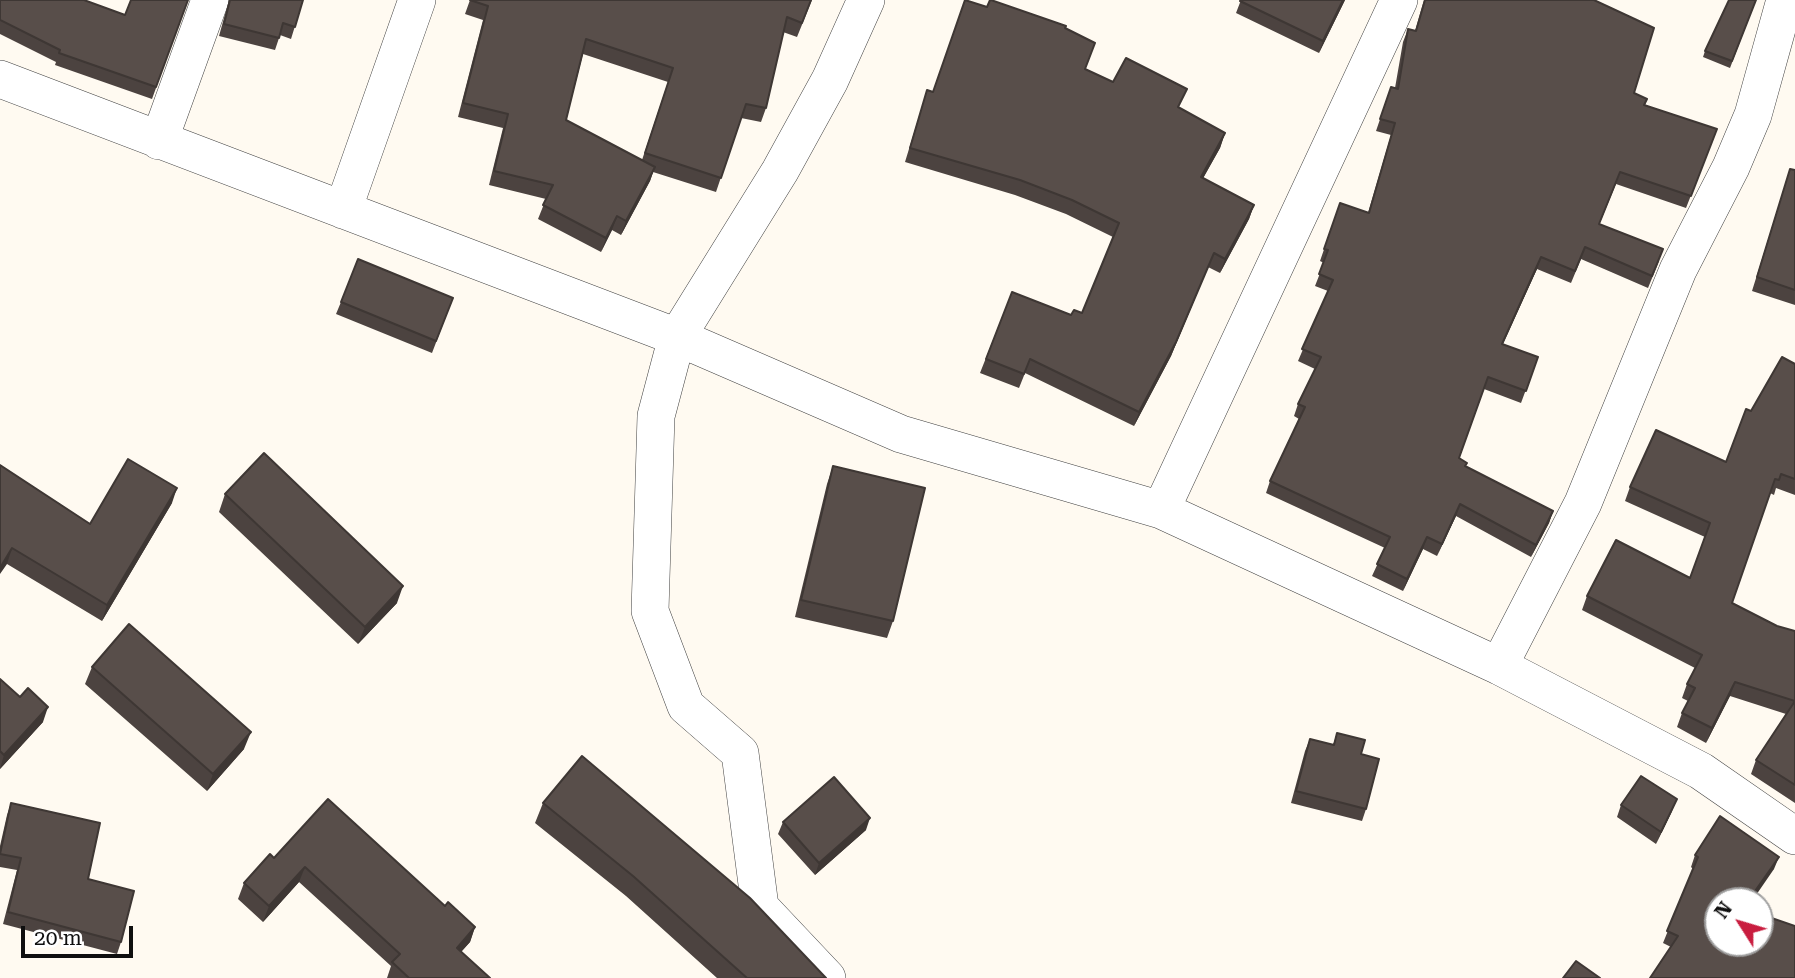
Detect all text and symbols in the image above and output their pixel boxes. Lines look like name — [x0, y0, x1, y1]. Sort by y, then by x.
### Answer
north arrow — [1704, 887, 1774, 957]
text: N — [1710, 898, 1737, 923]
scale bar — [24, 912, 136, 956]
text: 20 m — [34, 926, 82, 950]

